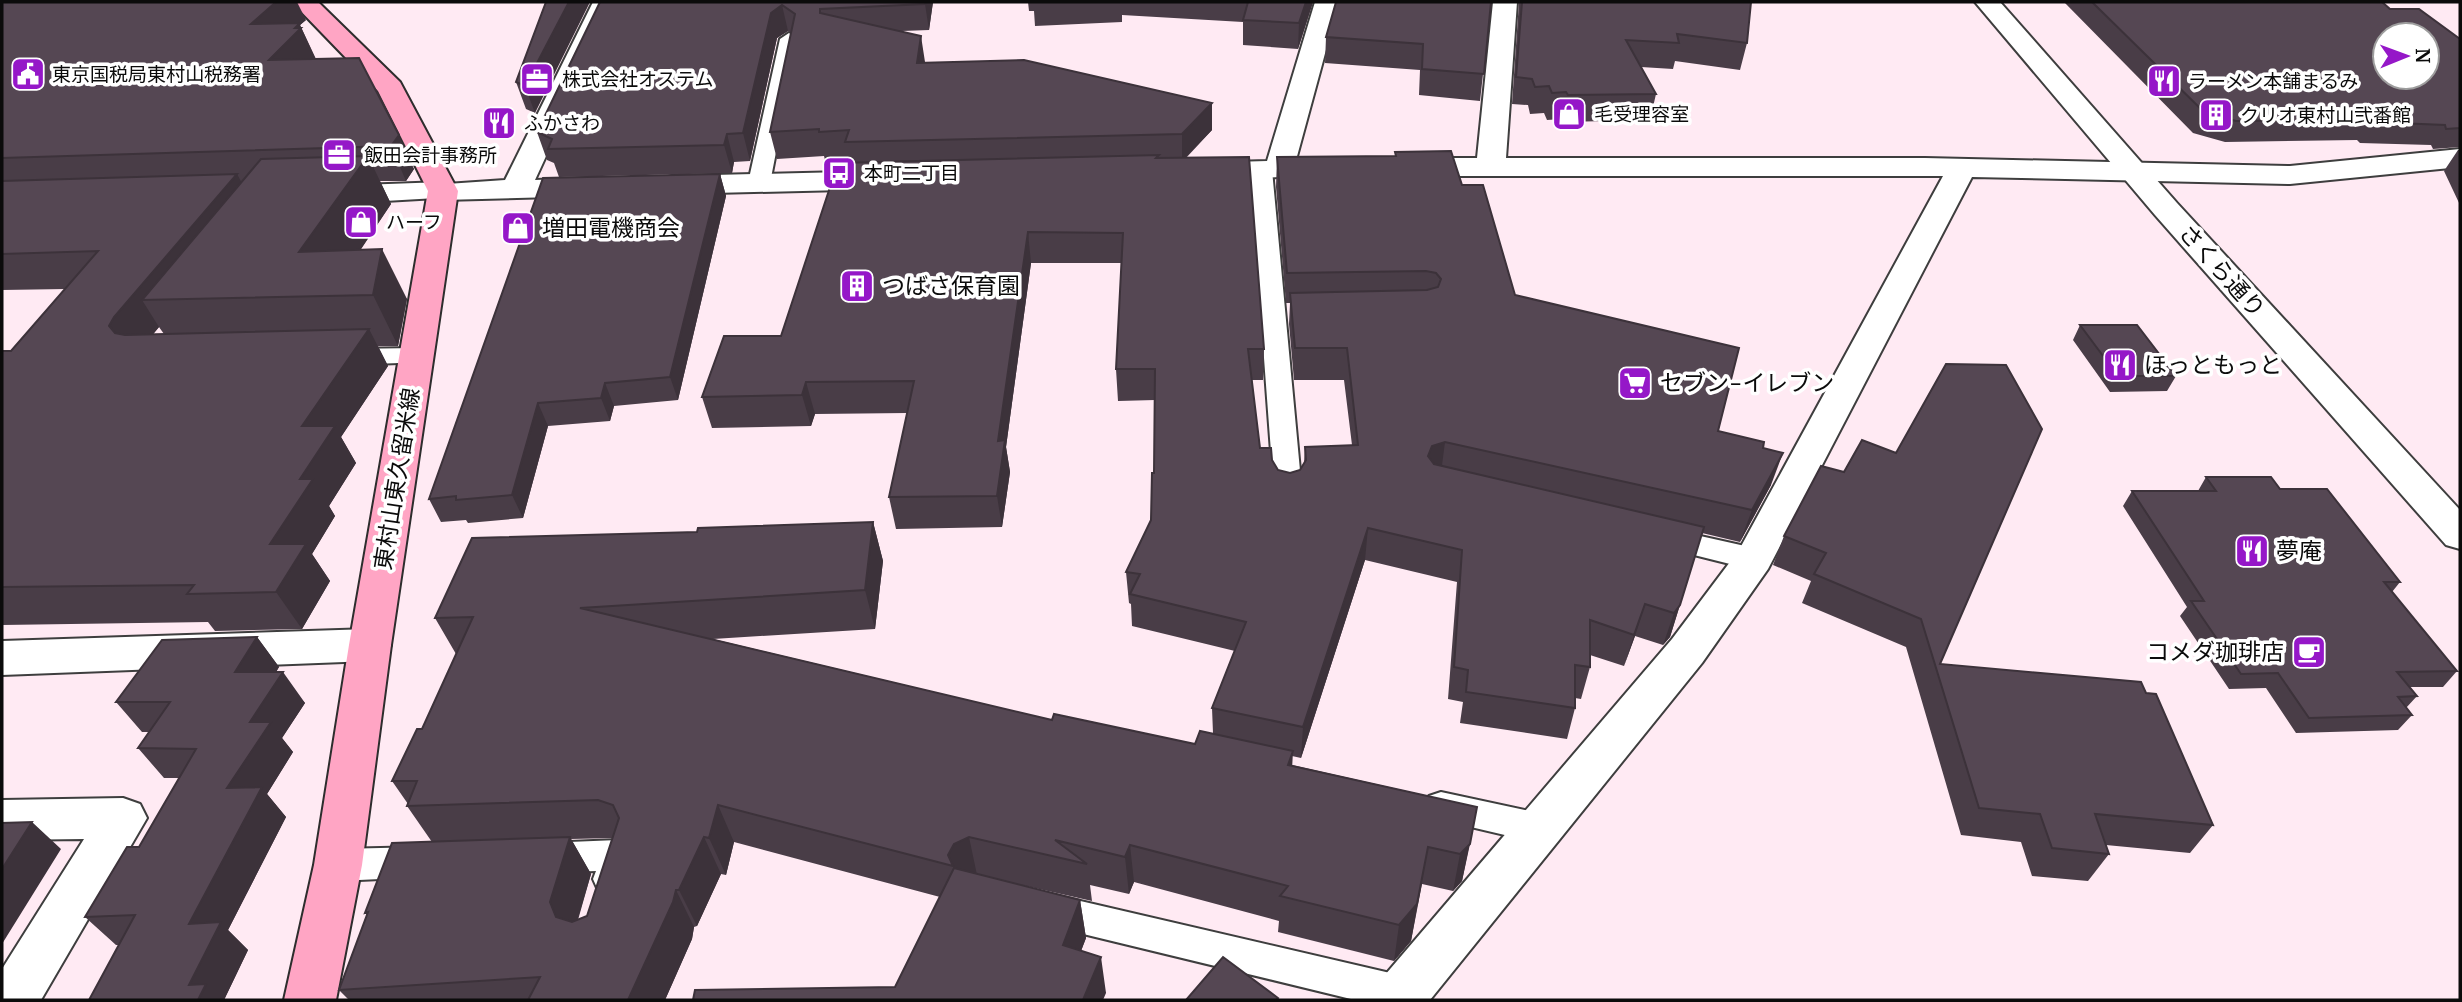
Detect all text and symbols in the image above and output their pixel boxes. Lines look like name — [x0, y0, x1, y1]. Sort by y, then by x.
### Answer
north arrow — [2371, 21, 2441, 91]
text: N — [2411, 48, 2435, 63]
public building icon: 東京国税局東村山税務署 — [9, 55, 47, 93]
office icon: 株式会社オステム — [518, 60, 556, 98]
place label: 東京国税局東村山税務署 — [52, 62, 261, 86]
restaurant icon: ラーメン本舗まるみ — [2145, 62, 2183, 100]
place label: 株式会社オステム — [562, 67, 713, 91]
place label: ラーメン本舗まるみ — [2188, 69, 2358, 93]
shop icon: 毛受理容室 — [1550, 95, 1588, 133]
building icon: クリオ東村山弐番館 — [2197, 96, 2235, 134]
place label: 毛受理容室 — [1594, 102, 1689, 126]
place label: クリオ東村山弐番館 — [2240, 103, 2411, 127]
restaurant icon: ふかさわ — [480, 104, 518, 142]
place label: ふかさわ — [524, 111, 600, 135]
office icon: 飯田会計事務所 — [320, 136, 358, 174]
place label: 飯田会計事務所 — [364, 143, 497, 167]
bus stop icon: 本町二丁目 — [820, 154, 858, 192]
place label: 本町二丁目 — [864, 161, 959, 185]
shop icon: ハーフ — [342, 203, 380, 241]
shop icon: 増田電機商会 — [499, 209, 537, 247]
place label: ハーフ — [386, 210, 442, 234]
place label: 増田電機商会 — [542, 213, 680, 242]
street label: さくら通り — [2173, 218, 2272, 323]
building icon: つばさ保育園 — [838, 267, 876, 305]
place label: つばさ保育園 — [882, 271, 1020, 300]
restaurant icon: ほっともっと — [2101, 346, 2139, 384]
place label: ほっともっと — [2144, 350, 2282, 379]
supermarket icon: セブン-イレブン — [1616, 364, 1654, 402]
place label: セブン-イレブン — [1660, 368, 1834, 397]
street label: 東村山東久留米線 — [368, 386, 425, 572]
restaurant icon: 夢庵 — [2233, 532, 2271, 570]
place label: 夢庵 — [2276, 536, 2322, 565]
cafe icon: コメダ珈琲店 — [2290, 633, 2328, 671]
place label: コメダ珈琲店 — [2146, 637, 2284, 666]

